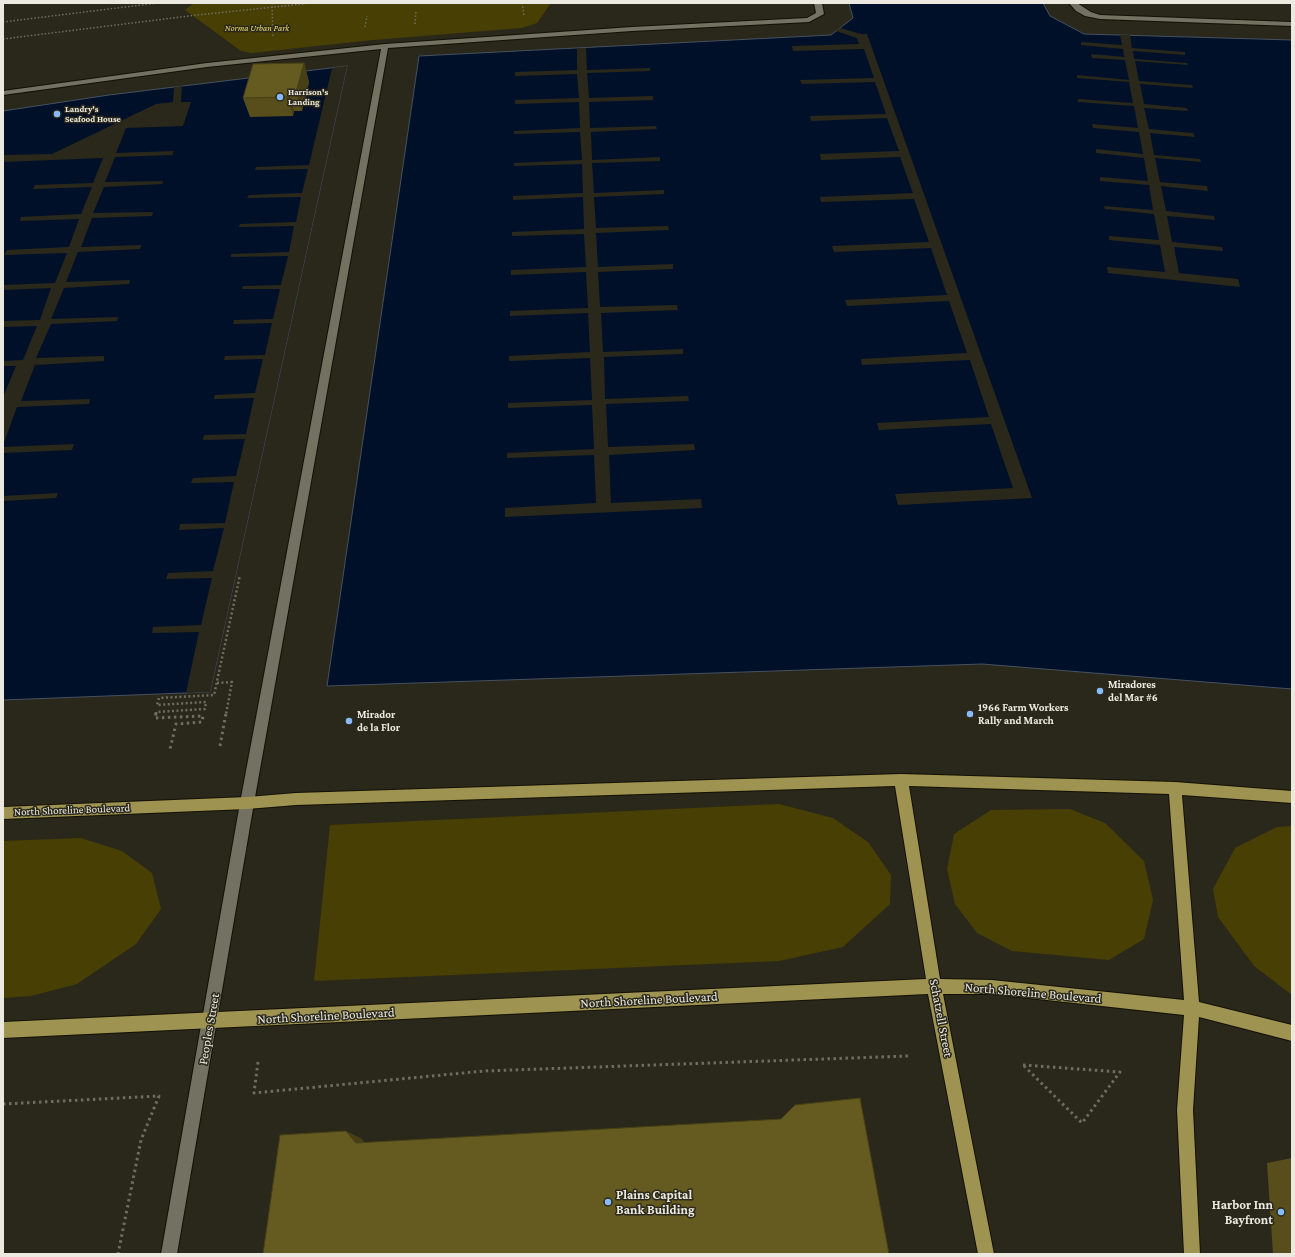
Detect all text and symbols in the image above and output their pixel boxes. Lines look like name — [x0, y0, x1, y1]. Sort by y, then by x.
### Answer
park label: Norma Urban Park — [225, 23, 289, 33]
place label: Harrison's Landing — [288, 87, 328, 108]
marker: Harrison's Landing — [275, 92, 285, 102]
place label: Landry's Seafood House — [65, 104, 121, 125]
marker: Landry's Seafood House — [52, 109, 62, 119]
place label: Miradores del Mar #6 — [1108, 678, 1158, 704]
marker: Miradores del Mar #6 — [1095, 686, 1105, 696]
place label: 1966 Farm Workers Rally and March — [978, 701, 1069, 727]
place label: Mirador de la Flor — [357, 708, 400, 734]
marker: 1966 Farm Workers Rally and March — [965, 709, 975, 719]
marker: Mirador de la Flor — [344, 716, 354, 726]
street label: North Shoreline Boulevard — [14, 801, 130, 819]
street label: Schatzell Street — [926, 977, 956, 1059]
street label: North Shoreline Boulevard — [964, 979, 1102, 1007]
street label: North Shoreline Boulevard — [580, 989, 718, 1011]
street label: Peoples Street — [195, 992, 223, 1066]
street label: North Shoreline Boulevard — [257, 1005, 395, 1027]
place label: Plains Capital Bank Building — [616, 1187, 694, 1218]
marker: Plains Capital Bank Building — [603, 1197, 613, 1207]
place label: Harbor Inn Bayfront — [1212, 1197, 1273, 1228]
marker: Harbor Inn Bayfront — [1276, 1207, 1286, 1217]

